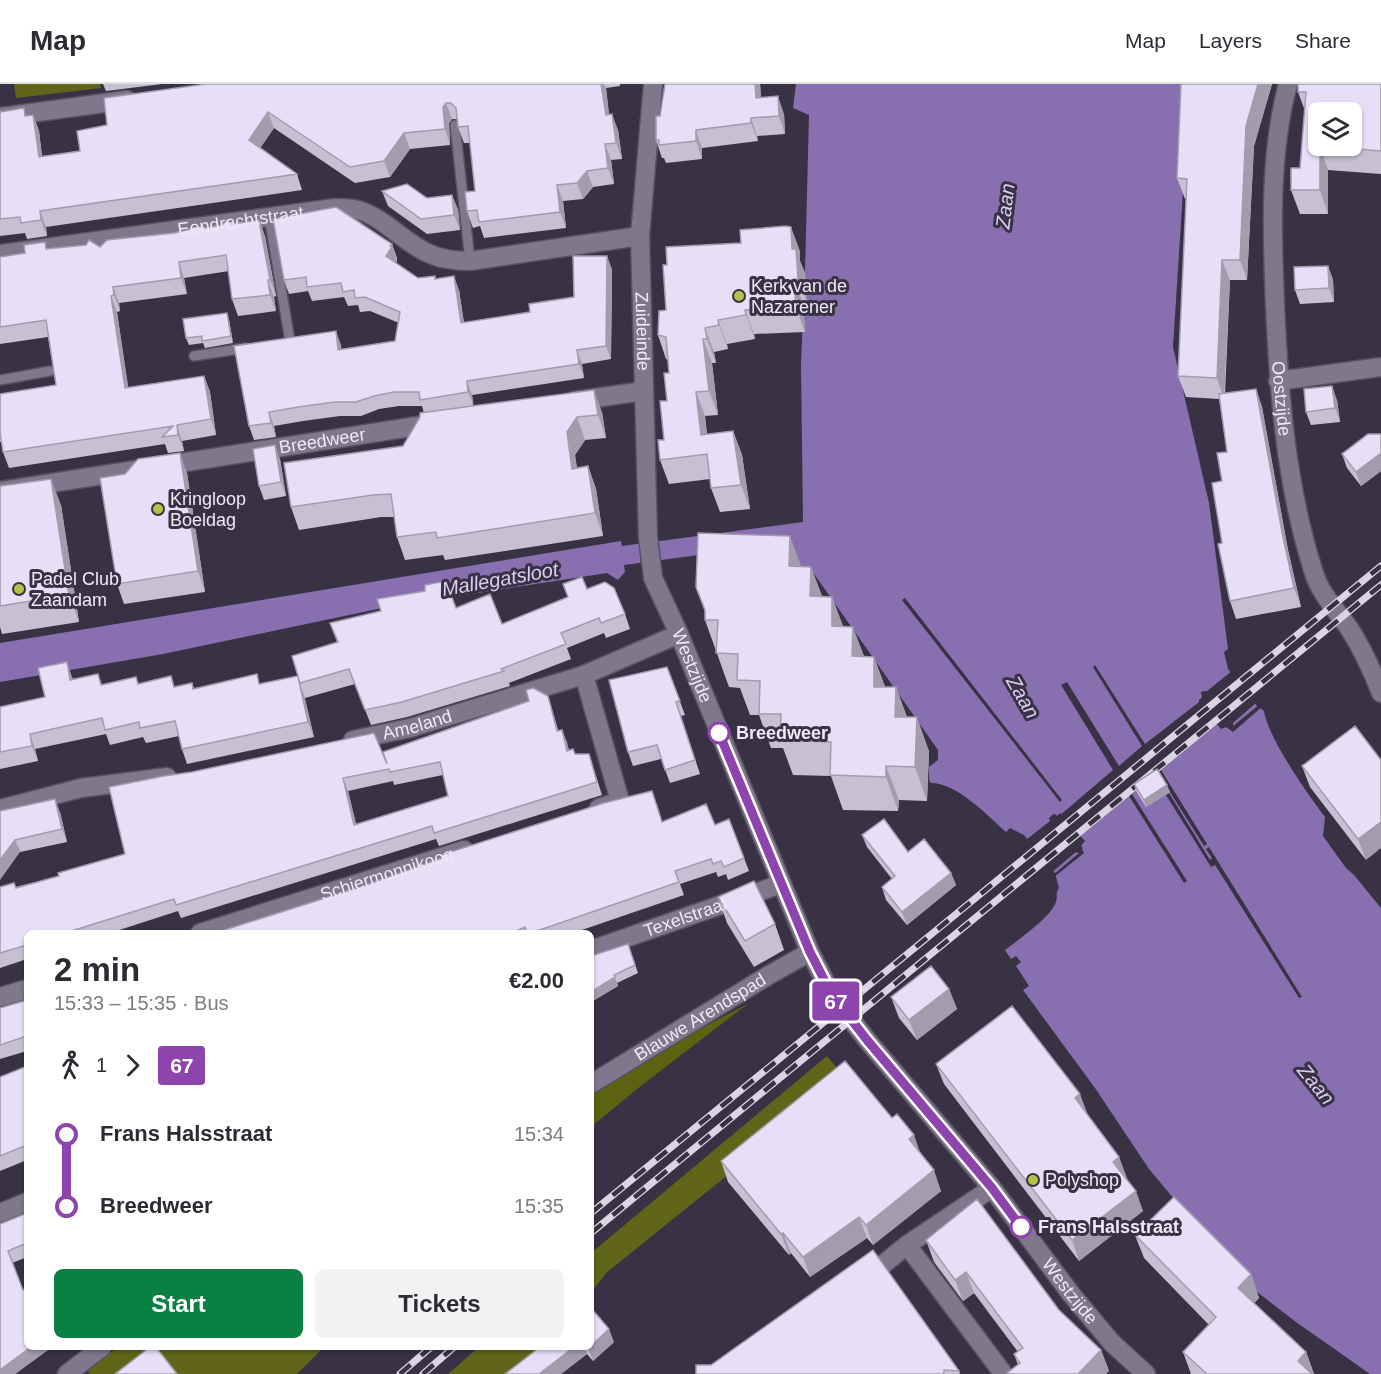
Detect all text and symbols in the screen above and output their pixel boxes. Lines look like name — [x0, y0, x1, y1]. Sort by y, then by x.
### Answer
text: Map — [30, 25, 86, 56]
text: Map — [1125, 29, 1166, 52]
text: Layers — [1199, 29, 1262, 52]
text: Share — [1295, 29, 1351, 52]
map controls — [1308, 102, 1362, 156]
button: layers — [1308, 102, 1362, 156]
water label: Zaan — [991, 182, 1019, 231]
street label: Eendrachtstraat — [176, 202, 305, 240]
place label: Kerk van de Nazarener — [751, 276, 847, 317]
marker: Kerk van de Nazarener — [732, 289, 746, 303]
street label: Zuideinde — [631, 292, 654, 371]
street label: Oostzijde — [1268, 360, 1295, 437]
street label: Breedweer — [278, 424, 367, 457]
place label: Kringloop Boeldag — [170, 489, 246, 530]
marker: Kringloop Boeldag — [151, 502, 165, 516]
water label: Mallegatsloot — [440, 558, 561, 600]
place label: Padel Club Zaandam — [31, 569, 119, 610]
marker: Padel Club Zaandam — [12, 582, 26, 596]
street label: Westzijde — [668, 626, 716, 705]
water label: Zaan — [1002, 671, 1044, 722]
street label: Ameland — [381, 706, 454, 744]
marker: Breedweer — [708, 722, 730, 744]
place label: Breedweer — [736, 723, 828, 743]
street label: Schiermonnikoog — [318, 844, 456, 905]
street label: Texelstraat — [641, 893, 730, 941]
text: 2 min — [54, 951, 140, 988]
text: €2.00 — [509, 968, 564, 993]
street label: Blauwe Arendspad — [631, 969, 769, 1065]
line badge: 67 — [809, 982, 863, 1020]
text: 67 — [824, 990, 848, 1013]
text: 15:33 – 15:35 · Bus — [54, 992, 229, 1014]
icon: walk — [54, 1049, 87, 1082]
icon: forward — [116, 1049, 149, 1082]
text: 1 — [96, 1054, 107, 1076]
text: 67 — [170, 1054, 193, 1077]
water label: Zaan — [1292, 1059, 1339, 1109]
text: Frans Halsstraat — [100, 1121, 272, 1146]
text: 15:34 — [514, 1123, 564, 1145]
place label: Polyshop — [1045, 1170, 1119, 1190]
marker: Polyshop — [1026, 1173, 1040, 1187]
text: Breedweer — [100, 1193, 213, 1218]
text: 15:35 — [514, 1195, 564, 1217]
marker: Frans Halsstraat — [1010, 1216, 1032, 1238]
place label: Frans Halsstraat — [1038, 1217, 1179, 1237]
street label: Westzijde — [1038, 1255, 1102, 1328]
button: Start — [54, 1269, 303, 1338]
button: Tickets — [315, 1269, 564, 1338]

